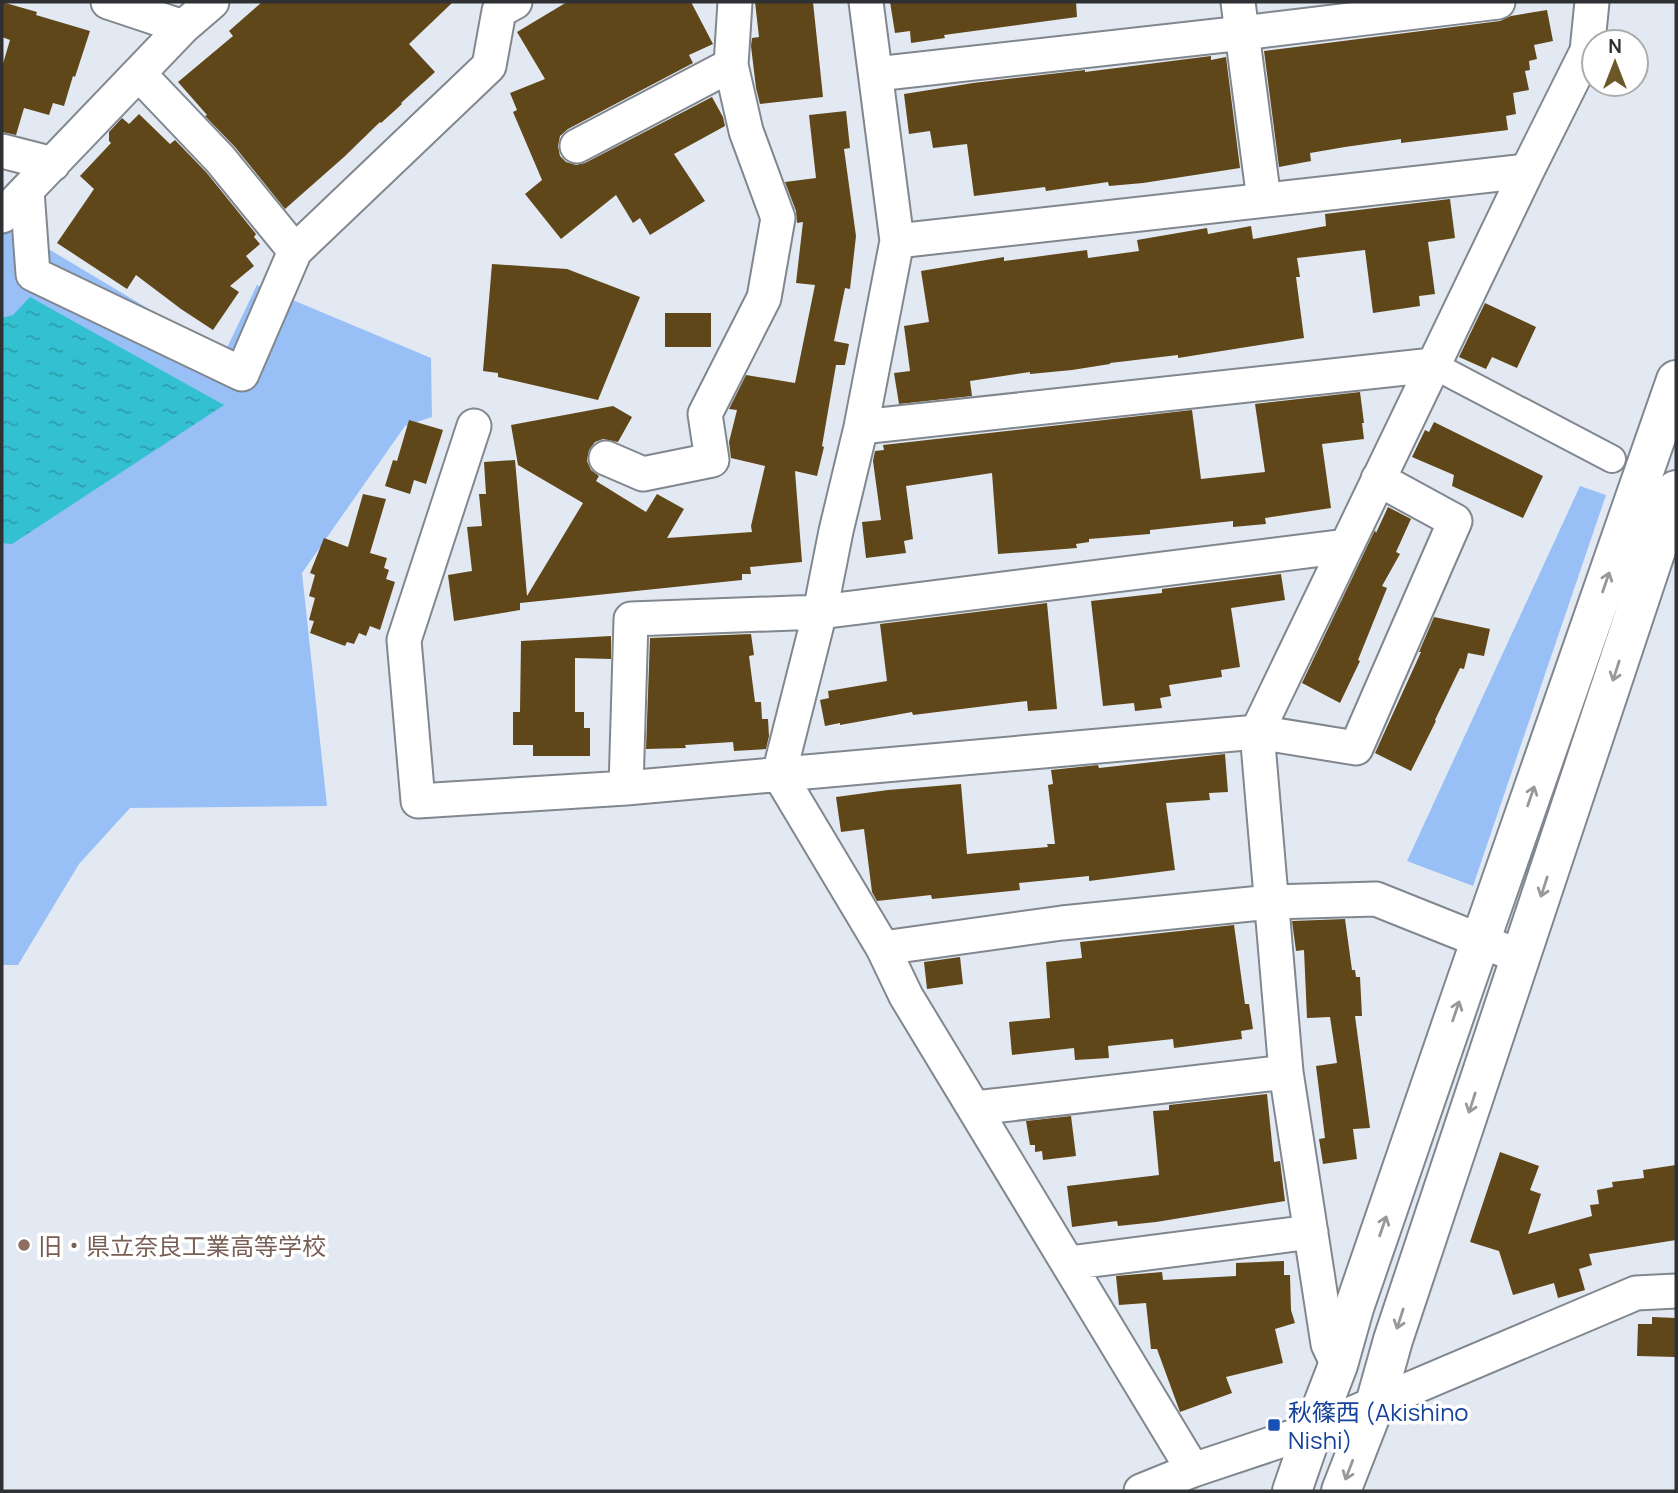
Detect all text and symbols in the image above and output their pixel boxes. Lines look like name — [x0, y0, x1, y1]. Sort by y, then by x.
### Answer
north arrow — [1580, 28, 1650, 98]
text: N — [1608, 33, 1622, 59]
one-way arrow — [1601, 571, 1613, 593]
one-way arrow — [1609, 660, 1621, 682]
one-way arrow — [1526, 786, 1538, 808]
one-way arrow — [1537, 876, 1549, 898]
one-way arrow — [1450, 1000, 1463, 1022]
one-way arrow — [1465, 1092, 1478, 1114]
one-way arrow — [1378, 1216, 1390, 1238]
place label: 旧・県立奈良工業高等学校 — [38, 1229, 326, 1262]
marker: 旧・県立奈良工業高等学校 — [16, 1237, 32, 1253]
one-way arrow — [1393, 1307, 1405, 1329]
place label: 秋篠西 (Akishino Nishi) — [1288, 1395, 1469, 1456]
marker: 秋篠西 (Akishino Nishi) — [1266, 1417, 1282, 1433]
one-way arrow — [1342, 1459, 1355, 1481]

